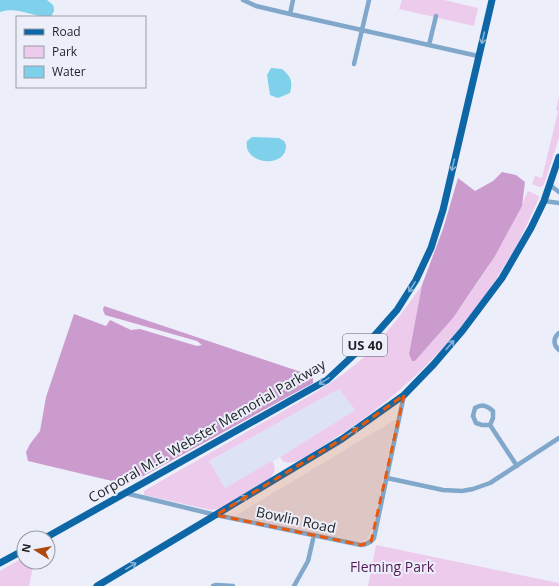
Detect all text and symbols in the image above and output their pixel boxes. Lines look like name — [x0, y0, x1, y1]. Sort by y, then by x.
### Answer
legend — [16, 16, 146, 88]
text: Road — [52, 23, 81, 40]
one-way arrow — [478, 31, 486, 44]
text: Park — [52, 43, 78, 60]
text: Water — [52, 63, 86, 80]
one-way arrow — [449, 158, 457, 171]
one-way arrow — [407, 281, 415, 293]
road number: US 40 — [343, 334, 387, 356]
one-way arrow — [445, 341, 454, 351]
street label: Corporal M.E. Webster Memorial Parkway — [85, 354, 330, 507]
one-way arrow — [318, 377, 329, 386]
one-way arrow — [348, 427, 359, 435]
one-way arrow — [236, 495, 247, 503]
street label: Bowlin Road — [255, 502, 338, 537]
north arrow — [16, 530, 56, 570]
text: N — [17, 542, 34, 554]
park label: Fleming Park — [350, 557, 435, 576]
one-way arrow — [125, 562, 136, 570]

